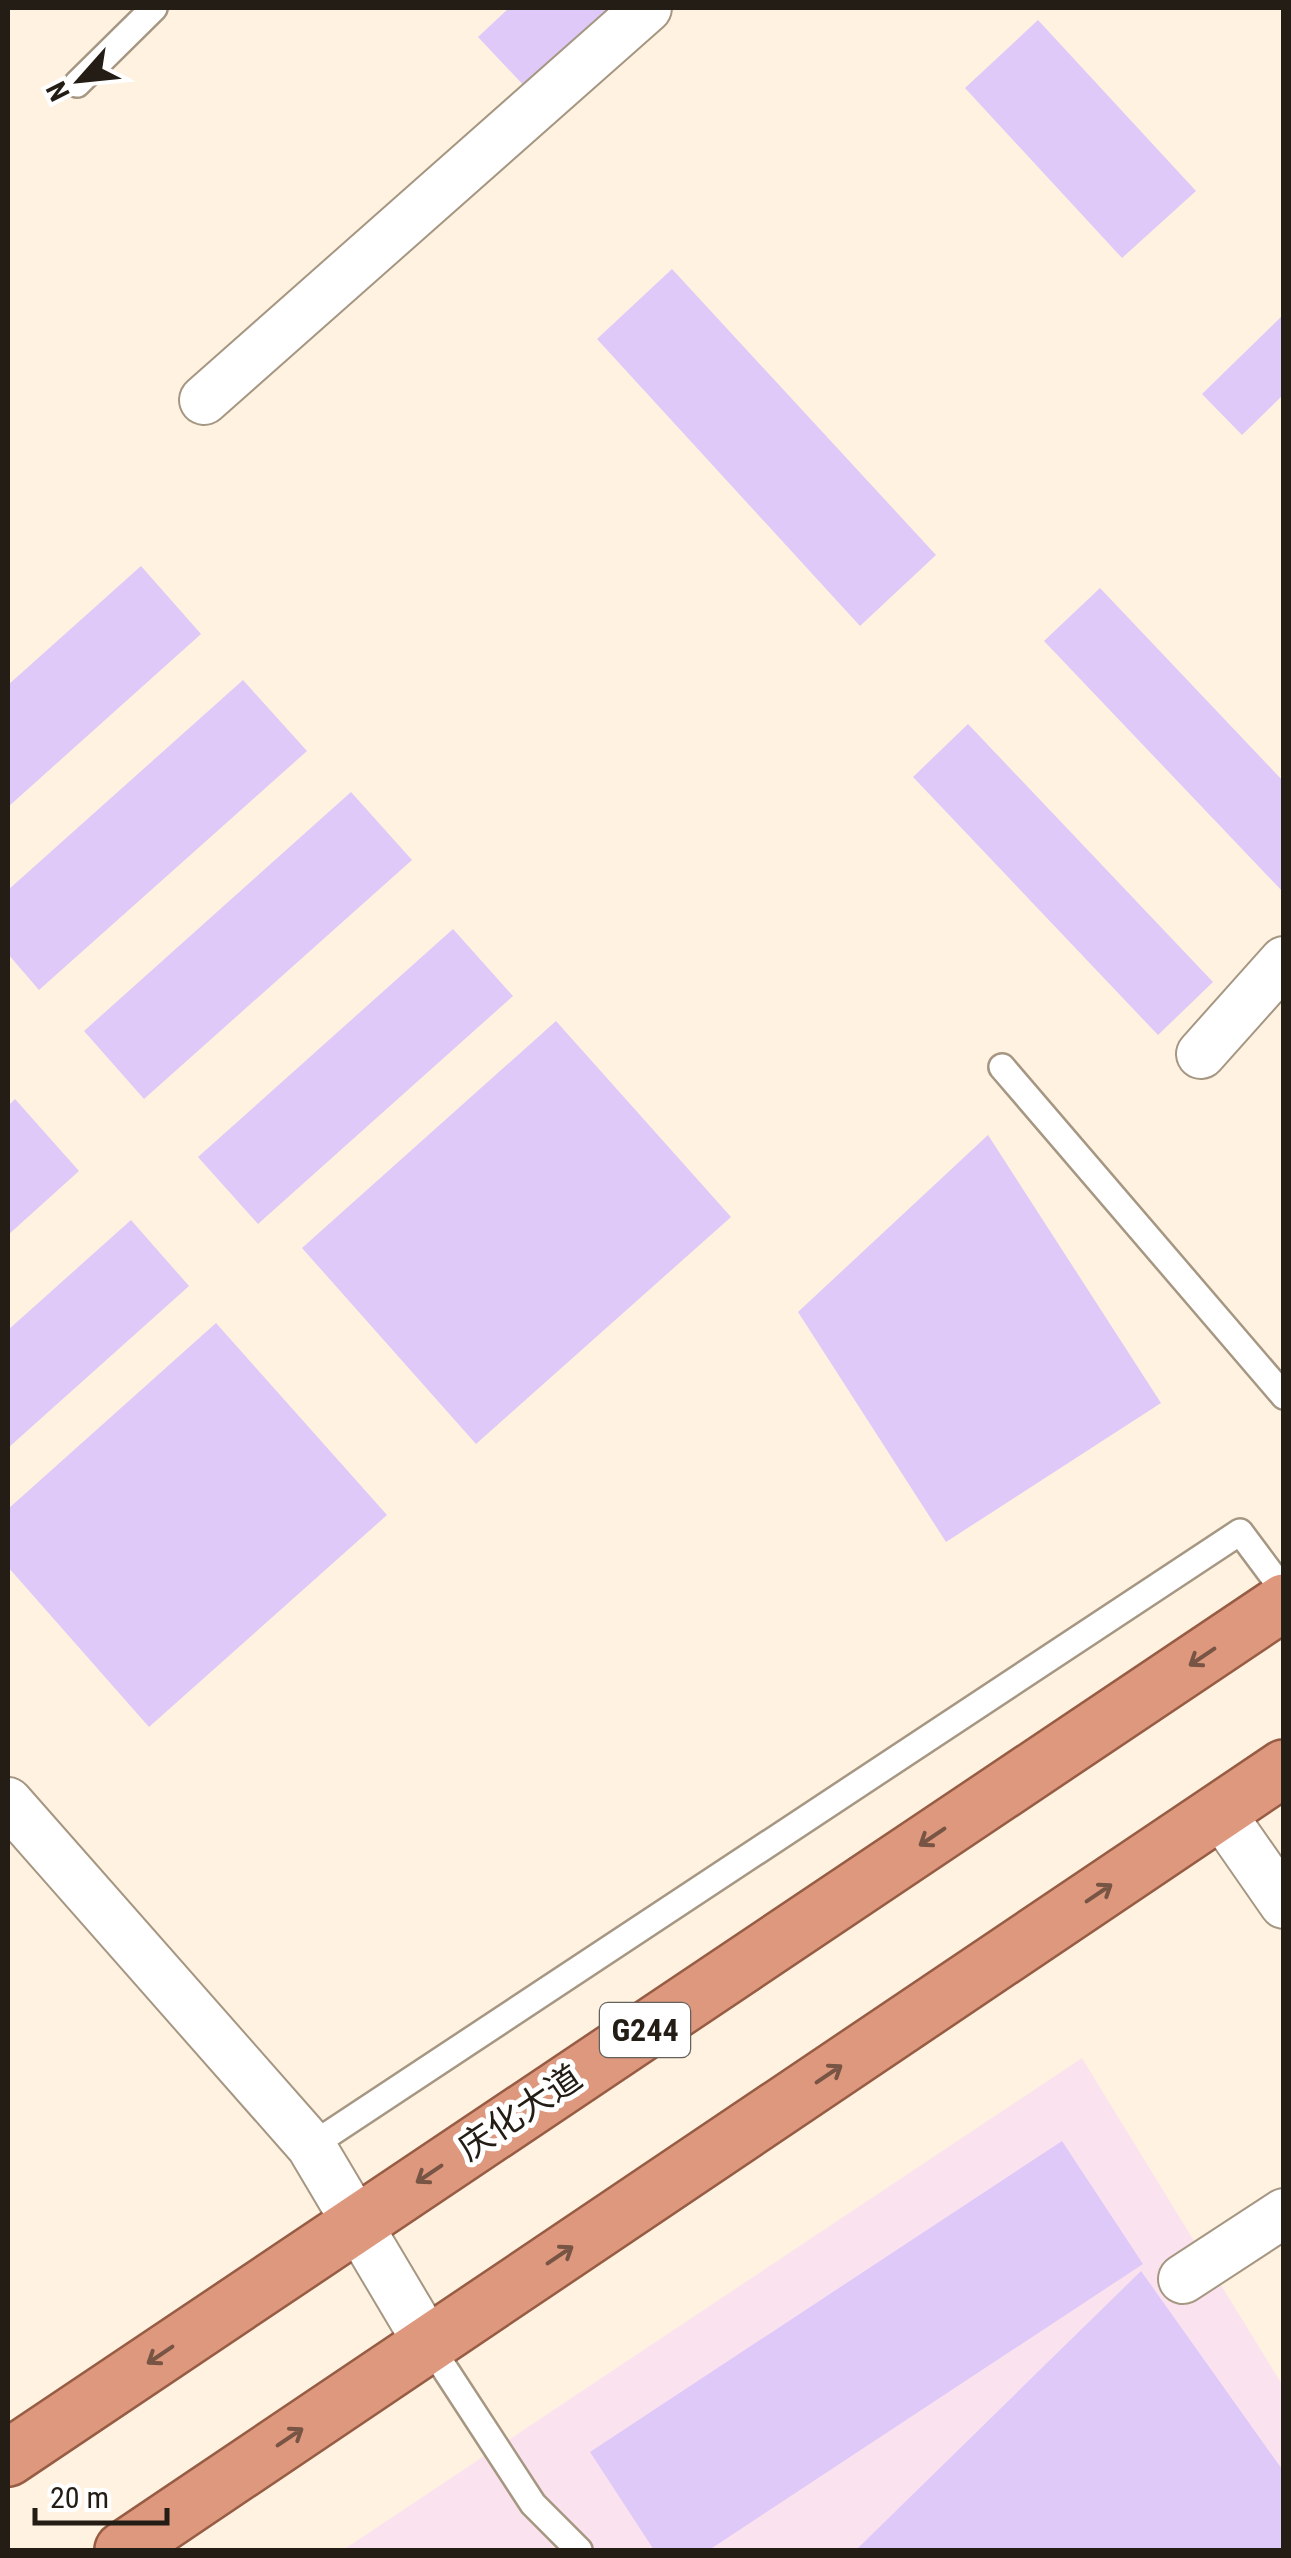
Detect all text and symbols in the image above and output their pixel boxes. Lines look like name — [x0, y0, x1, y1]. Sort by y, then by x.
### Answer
north arrow — [30, 30, 130, 130]
text: N — [40, 76, 77, 106]
one-way arrow — [1189, 1646, 1217, 1667]
one-way arrow — [919, 1827, 947, 1848]
one-way arrow — [1085, 1882, 1113, 1903]
road number: G244 — [600, 2003, 690, 2057]
street label: 庆化大道 — [450, 2057, 590, 2169]
one-way arrow — [815, 2064, 843, 2085]
one-way arrow — [416, 2163, 444, 2184]
one-way arrow — [545, 2245, 573, 2266]
one-way arrow — [146, 2344, 174, 2365]
one-way arrow — [276, 2426, 304, 2447]
scale bar — [35, 2463, 168, 2525]
text: 20 m — [50, 2480, 109, 2515]

